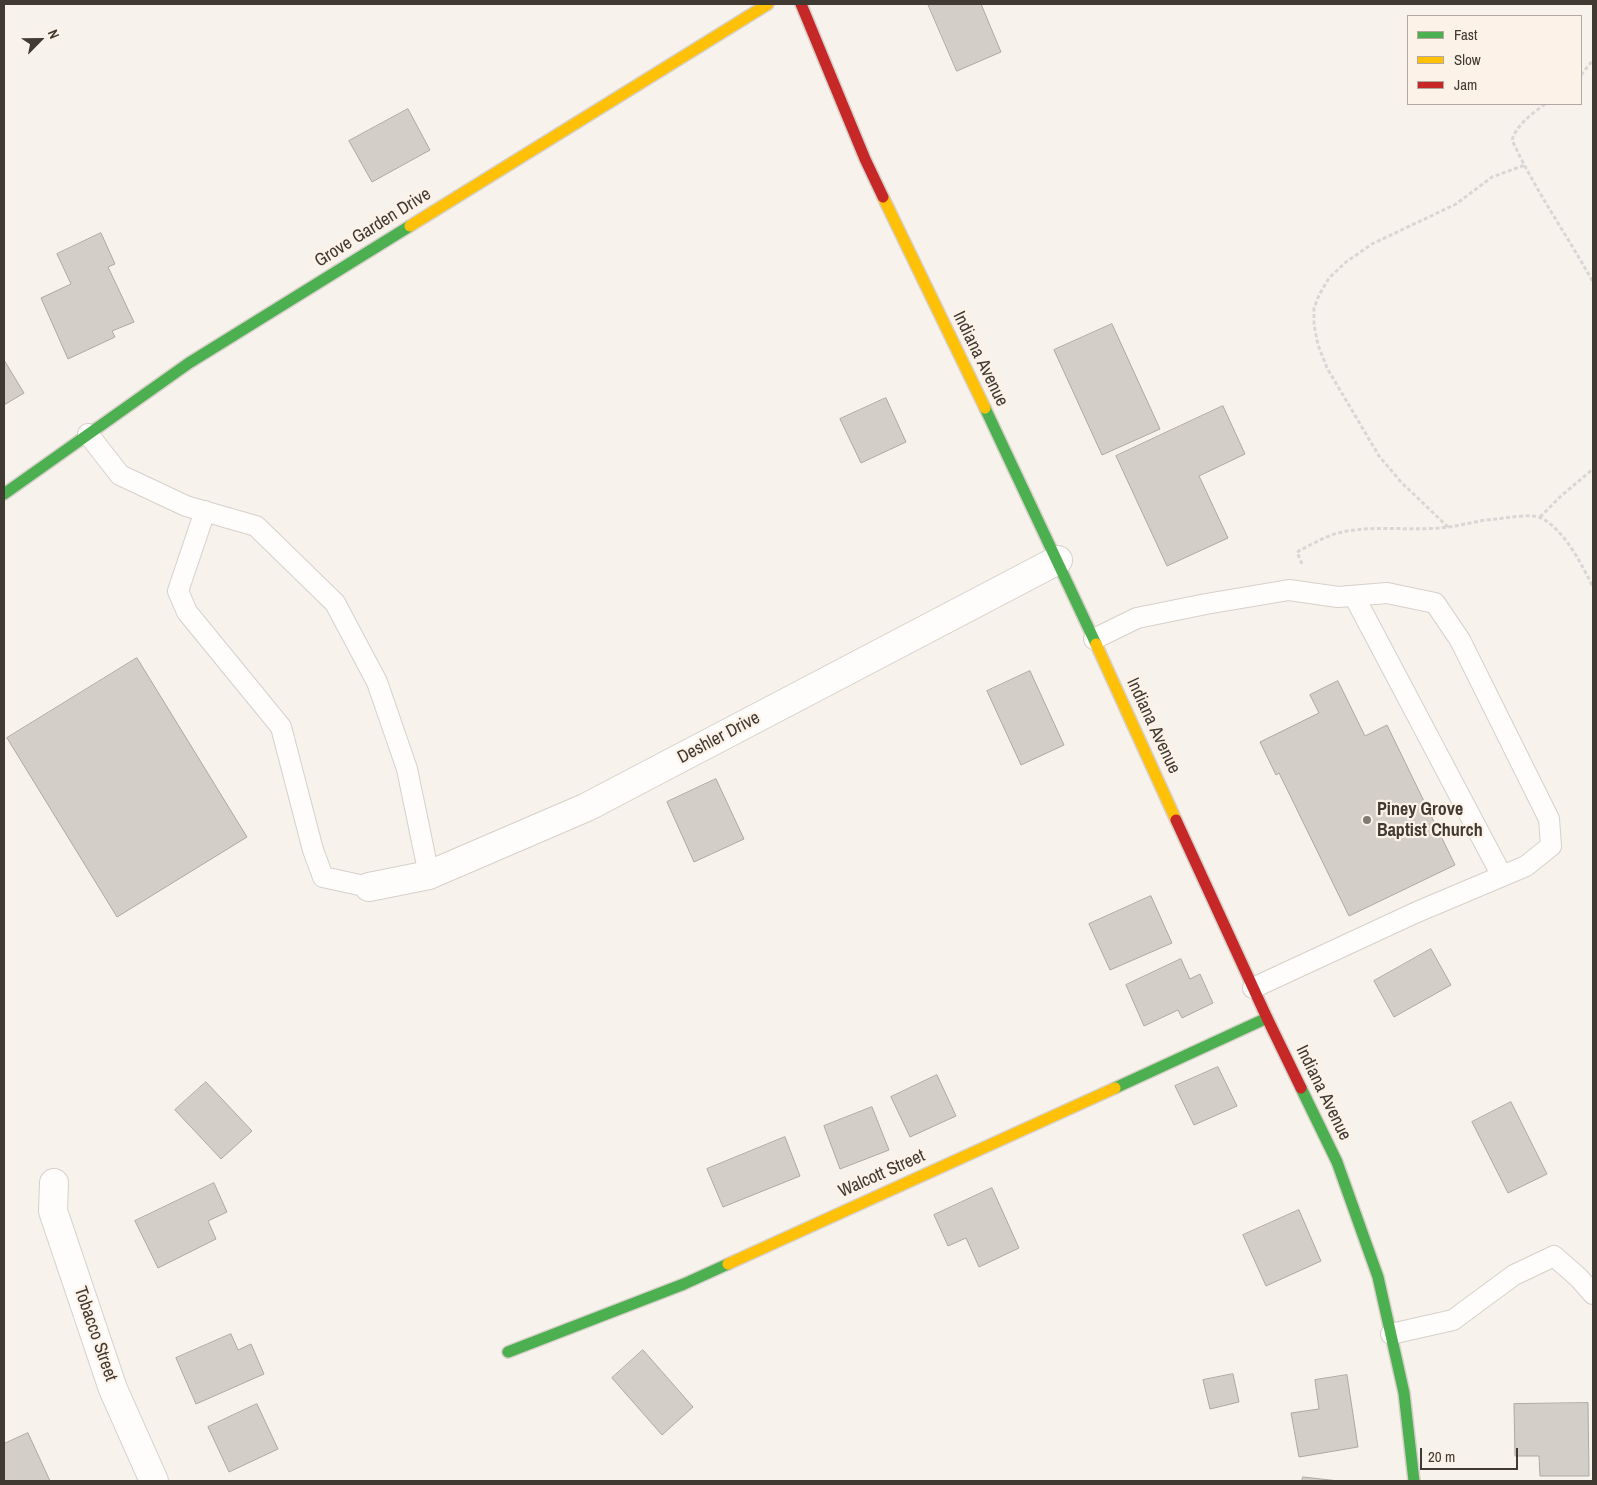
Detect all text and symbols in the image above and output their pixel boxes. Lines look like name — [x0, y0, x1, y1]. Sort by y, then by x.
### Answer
north arrow — [15, 15, 65, 65]
legend — [1407, 15, 1582, 105]
text: Fast — [1454, 24, 1477, 45]
text: N — [44, 27, 64, 41]
text: Slow — [1454, 49, 1481, 70]
text: Jam — [1454, 74, 1477, 95]
street label: Grove Garden Drive — [311, 184, 435, 272]
street label: Indiana Avenue — [948, 308, 1012, 410]
street label: Indiana Avenue — [1121, 675, 1185, 777]
street label: Deshler Drive — [674, 707, 764, 769]
place label: Piney Grove Baptist Church — [1377, 799, 1483, 842]
marker: Piney Grove Baptist Church — [1361, 814, 1373, 826]
street label: Indiana Avenue — [1291, 1042, 1355, 1144]
street label: Walcott Street — [836, 1145, 928, 1203]
street label: Tobacco Street — [69, 1284, 121, 1384]
scale bar — [1422, 1438, 1520, 1470]
text: 20 m — [1428, 1446, 1455, 1467]

